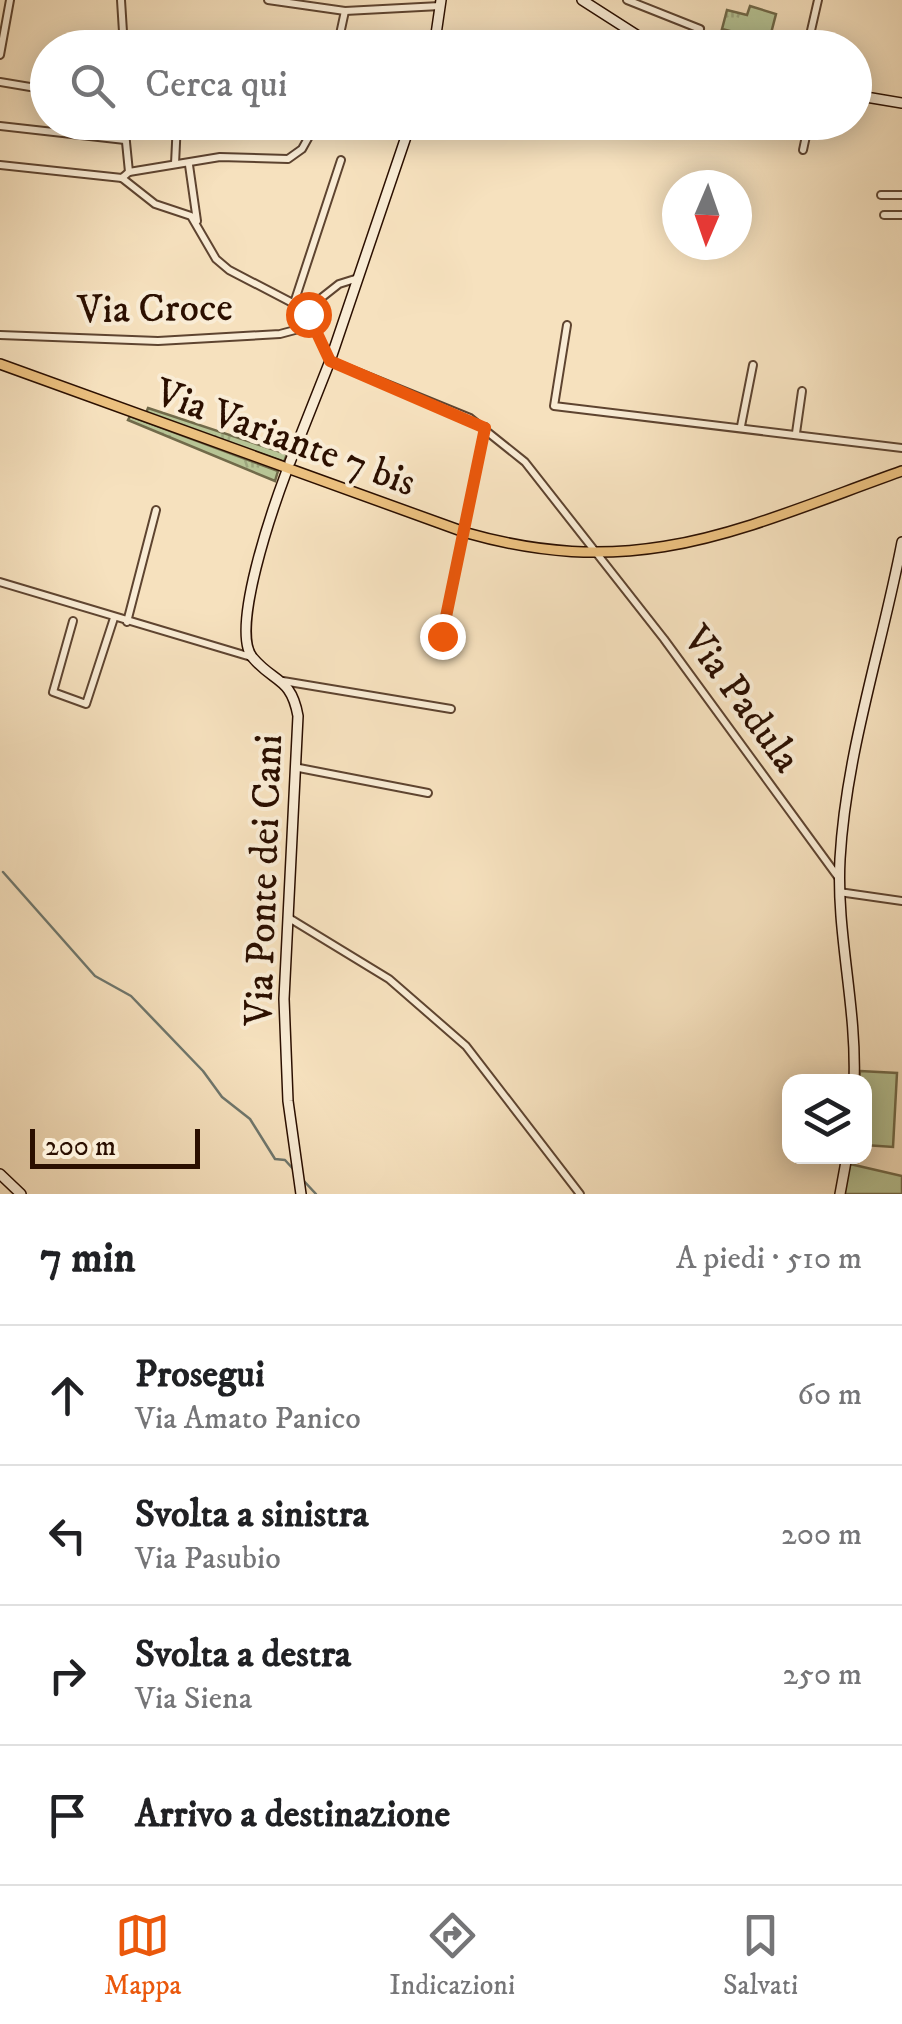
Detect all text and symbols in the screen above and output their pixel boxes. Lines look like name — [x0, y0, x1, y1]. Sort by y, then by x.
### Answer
search box — [30, 30, 872, 140]
icon: search — [65, 58, 120, 113]
text: Cerca qui — [145, 61, 288, 109]
north arrow — [662, 170, 752, 260]
street label: Via Croce — [76, 284, 233, 336]
route start — [286, 292, 332, 338]
street label: Via Variante 7 bis — [147, 368, 422, 509]
route end — [420, 614, 466, 660]
street label: Via Padula — [670, 616, 811, 783]
street label: Via Ponte dei Cani — [235, 733, 295, 1028]
map controls — [782, 1074, 872, 1164]
button: layers — [782, 1074, 872, 1164]
scale bar — [30, 1124, 200, 1168]
text: 200 m — [45, 1129, 116, 1164]
text: 7 min — [40, 1233, 135, 1285]
text: A piedi · 510 m — [676, 1239, 862, 1279]
text: Prosegui — [135, 1351, 265, 1399]
icon: ahead — [40, 1368, 95, 1423]
text: 60 m — [797, 1375, 862, 1415]
text: Via Amato Panico — [135, 1399, 361, 1439]
text: Svolta a sinistra — [135, 1491, 369, 1539]
icon: left — [40, 1508, 95, 1563]
text: 200 m — [781, 1515, 862, 1555]
text: Via Pasubio — [135, 1539, 281, 1579]
text: Svolta a destra — [135, 1631, 351, 1679]
icon: right — [40, 1648, 95, 1703]
text: 250 m — [782, 1655, 862, 1695]
text: Via Siena — [135, 1679, 252, 1719]
icon: arrive — [40, 1788, 95, 1843]
text: Arrivo a destinazione — [135, 1791, 450, 1839]
tab: Mappa — [104, 1908, 181, 2003]
tab: Indicazioni — [389, 1908, 515, 2003]
tab: Salvati — [723, 1908, 798, 2003]

